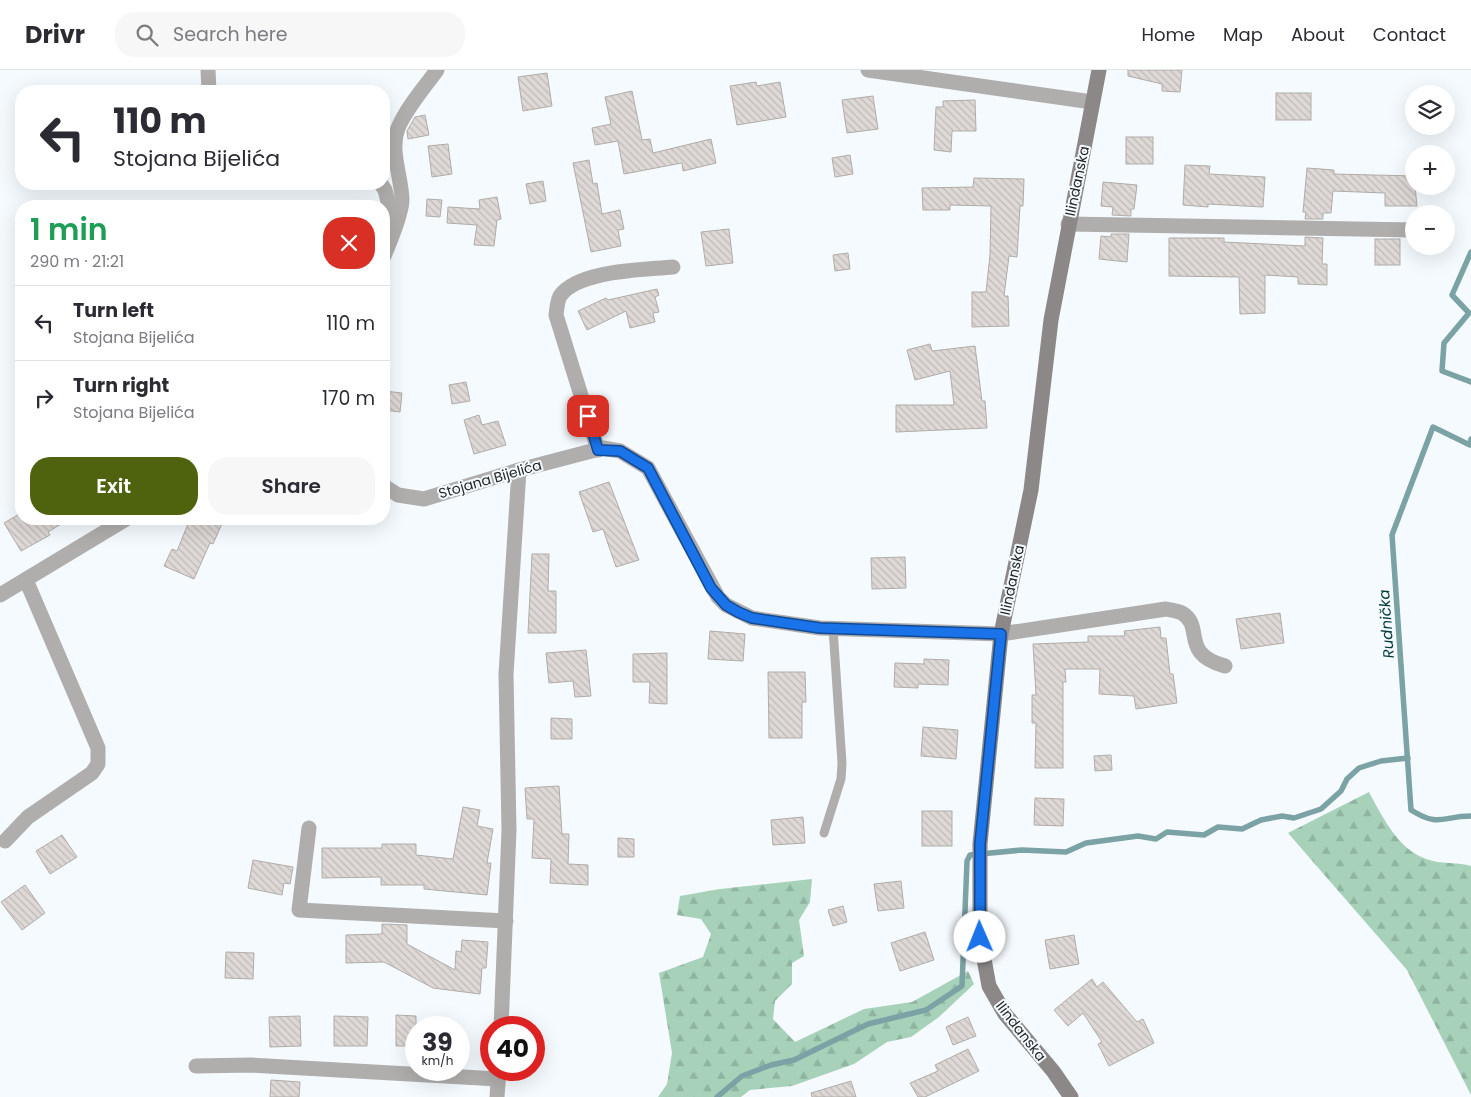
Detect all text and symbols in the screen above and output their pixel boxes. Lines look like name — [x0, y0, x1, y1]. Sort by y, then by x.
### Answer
search box — [115, 12, 465, 57]
text: Drivr — [25, 18, 85, 51]
icon: search — [133, 21, 161, 49]
text: Search here — [173, 21, 288, 48]
text: Home — [1141, 22, 1195, 47]
text: Map — [1223, 22, 1263, 47]
text: About — [1291, 22, 1345, 47]
text: Contact — [1373, 22, 1446, 47]
map controls — [1405, 85, 1455, 255]
button: layers — [1405, 85, 1455, 135]
text: 110 m — [113, 96, 207, 145]
icon: left — [30, 105, 95, 170]
text: Stojana Bijelića — [113, 143, 280, 174]
street label: Ilindanska — [1060, 144, 1094, 218]
button: + — [1405, 145, 1455, 195]
button: − — [1405, 205, 1455, 255]
text: 1 min — [30, 208, 108, 251]
button: close — [323, 217, 375, 269]
text: 290 m · 21:21 — [30, 250, 124, 273]
text: Turn left — [73, 297, 154, 324]
icon: left — [30, 309, 58, 337]
text: 110 m — [326, 310, 375, 337]
text: Stojana Bijelića — [73, 326, 195, 349]
text: Turn right — [73, 372, 169, 399]
icon: right — [30, 384, 58, 412]
text: 170 m — [322, 385, 375, 412]
pin — [567, 395, 609, 437]
text: Stojana Bijelića — [73, 401, 195, 424]
icon: arrive — [574, 402, 602, 430]
street label: Stojana Bijelića — [436, 455, 544, 503]
button: Exit — [30, 457, 198, 515]
button: Share — [208, 457, 375, 515]
street label: Ilindanska — [995, 543, 1029, 617]
water label: Rudnička — [1373, 589, 1399, 659]
position arrow — [953, 910, 1005, 962]
street label: Ilindanska — [991, 997, 1051, 1065]
speed limit sign: 40 — [480, 1016, 545, 1081]
text: 39 — [422, 1025, 453, 1060]
text: km/h — [422, 1052, 453, 1069]

